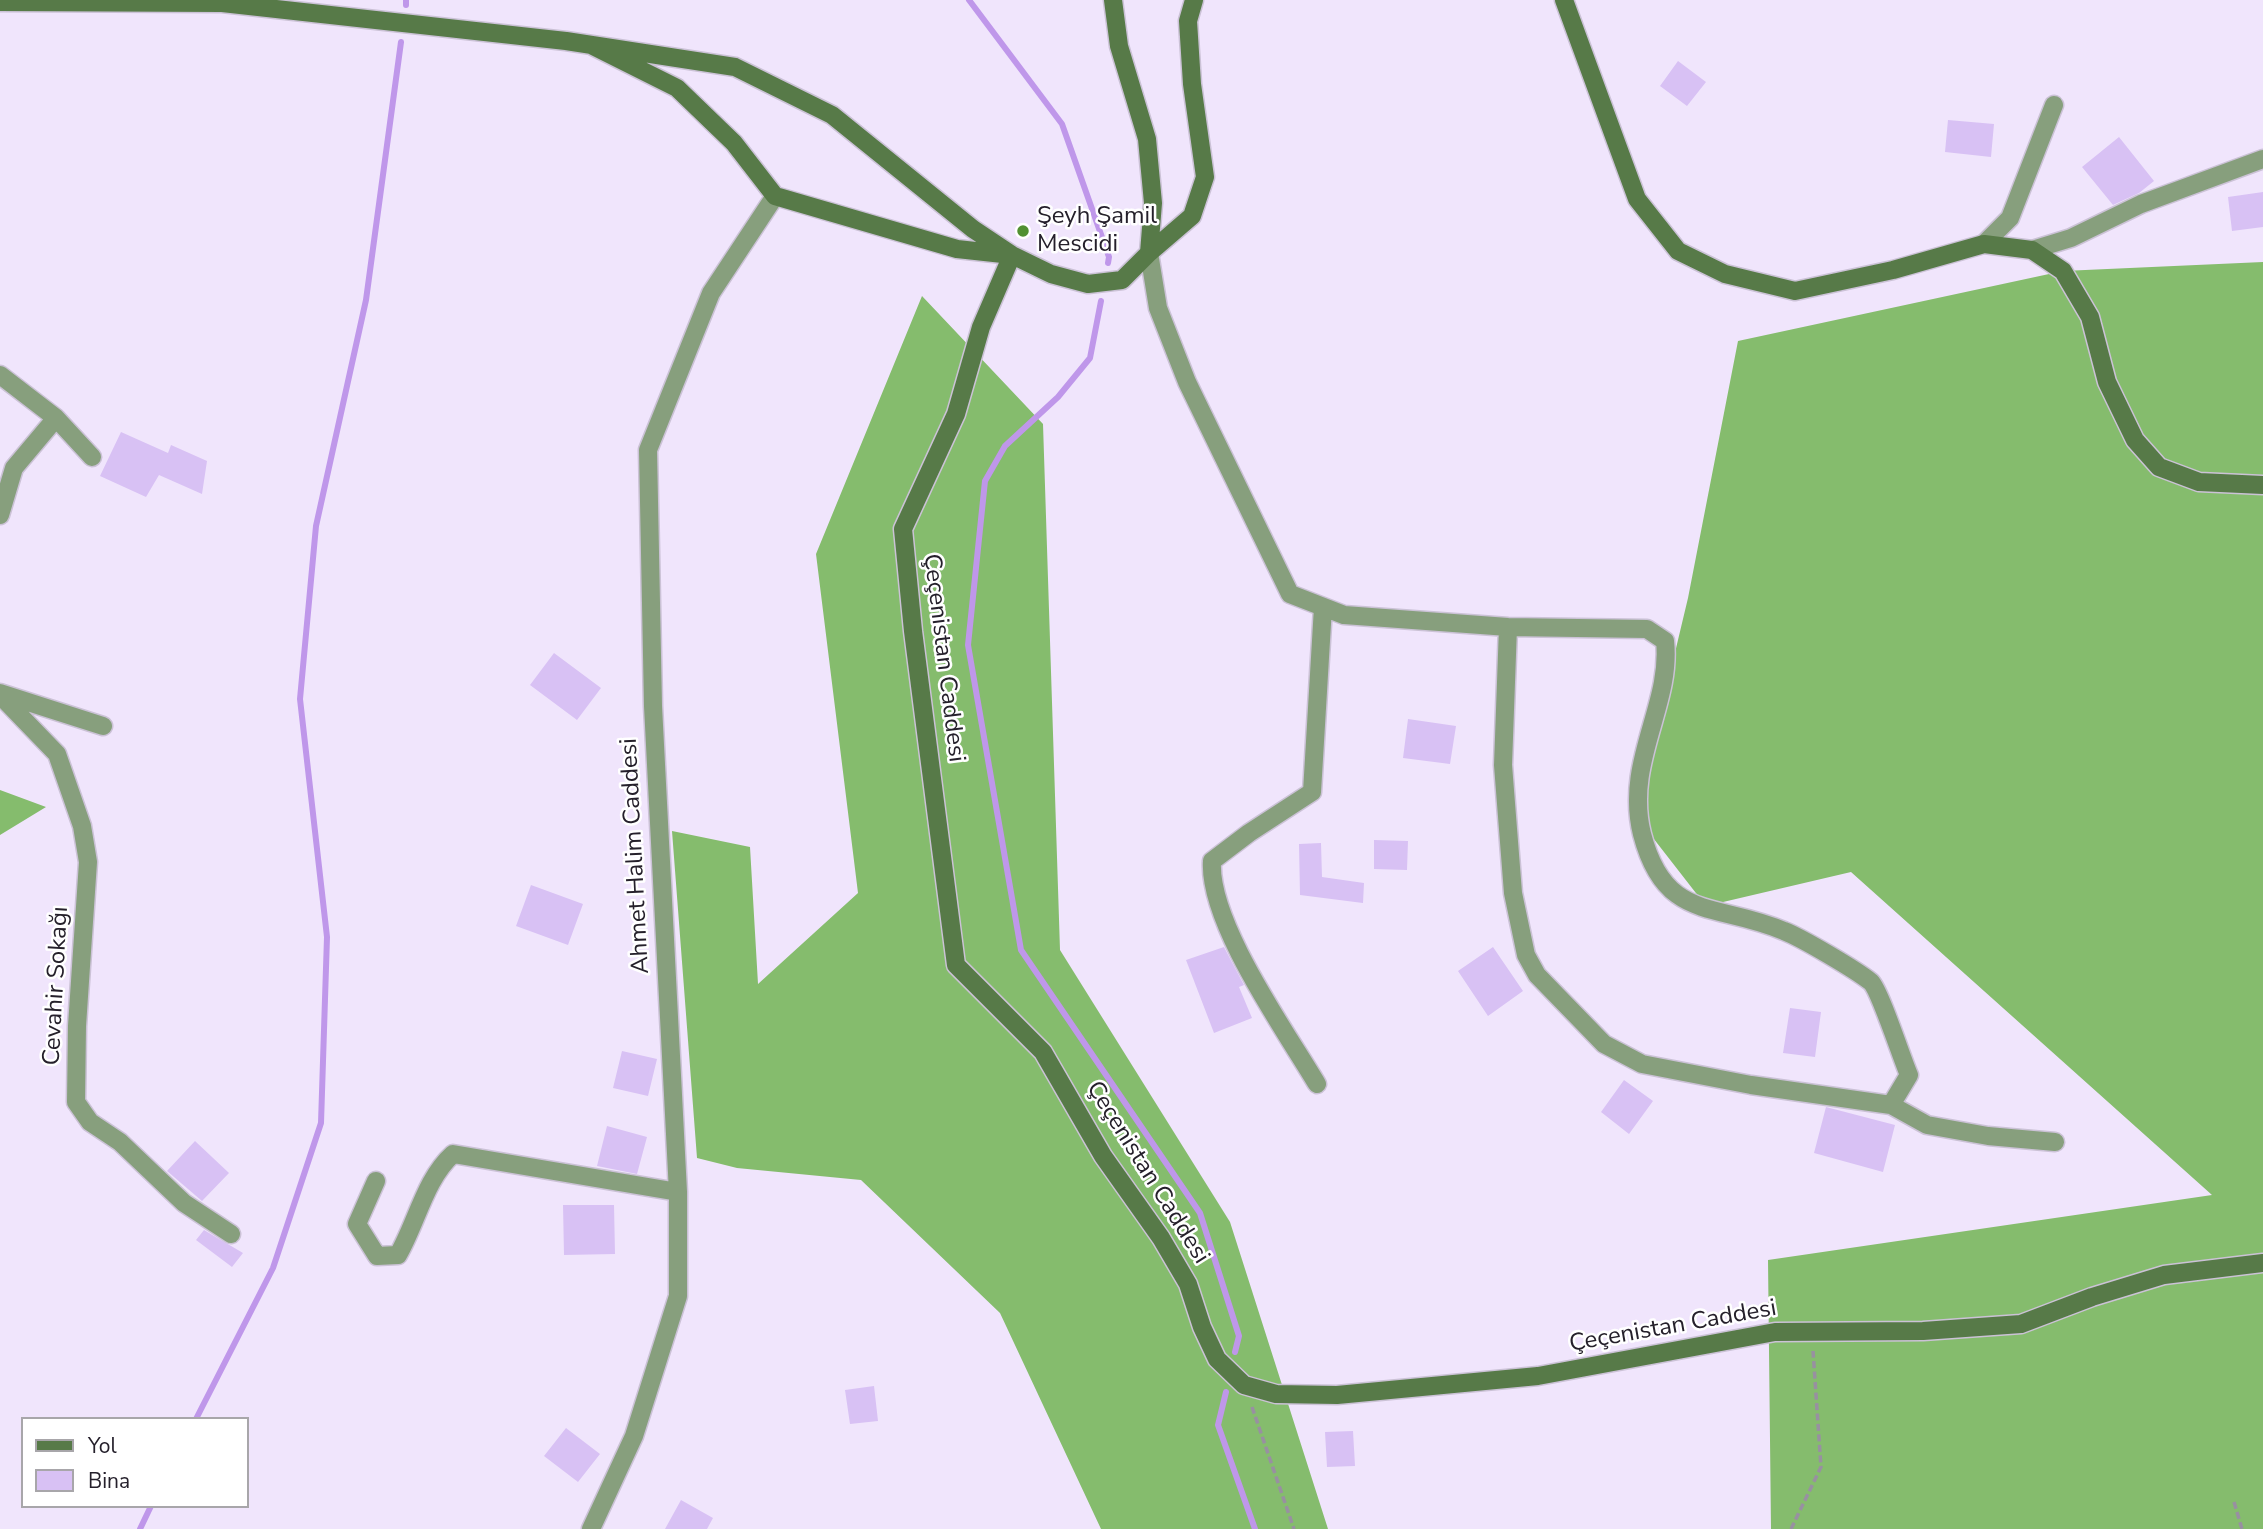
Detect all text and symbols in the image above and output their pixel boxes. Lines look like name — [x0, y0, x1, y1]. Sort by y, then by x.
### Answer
place label: Şeyh Şamil Mescidi — [1037, 203, 1157, 259]
marker: Şeyh Şamil Mescidi — [1015, 223, 1031, 239]
street label: Çeçenistan Caddesi — [916, 552, 970, 764]
street label: Ahmet Halim Caddesi — [615, 738, 657, 974]
street label: Cevahir Sokağı — [38, 906, 76, 1066]
street label: Çeçenistan Caddesi — [1079, 1076, 1215, 1270]
street label: Çeçenistan Caddesi — [1567, 1295, 1779, 1359]
legend — [21, 1417, 248, 1508]
text: Yol — [88, 1432, 117, 1460]
text: Bina — [88, 1467, 130, 1495]

